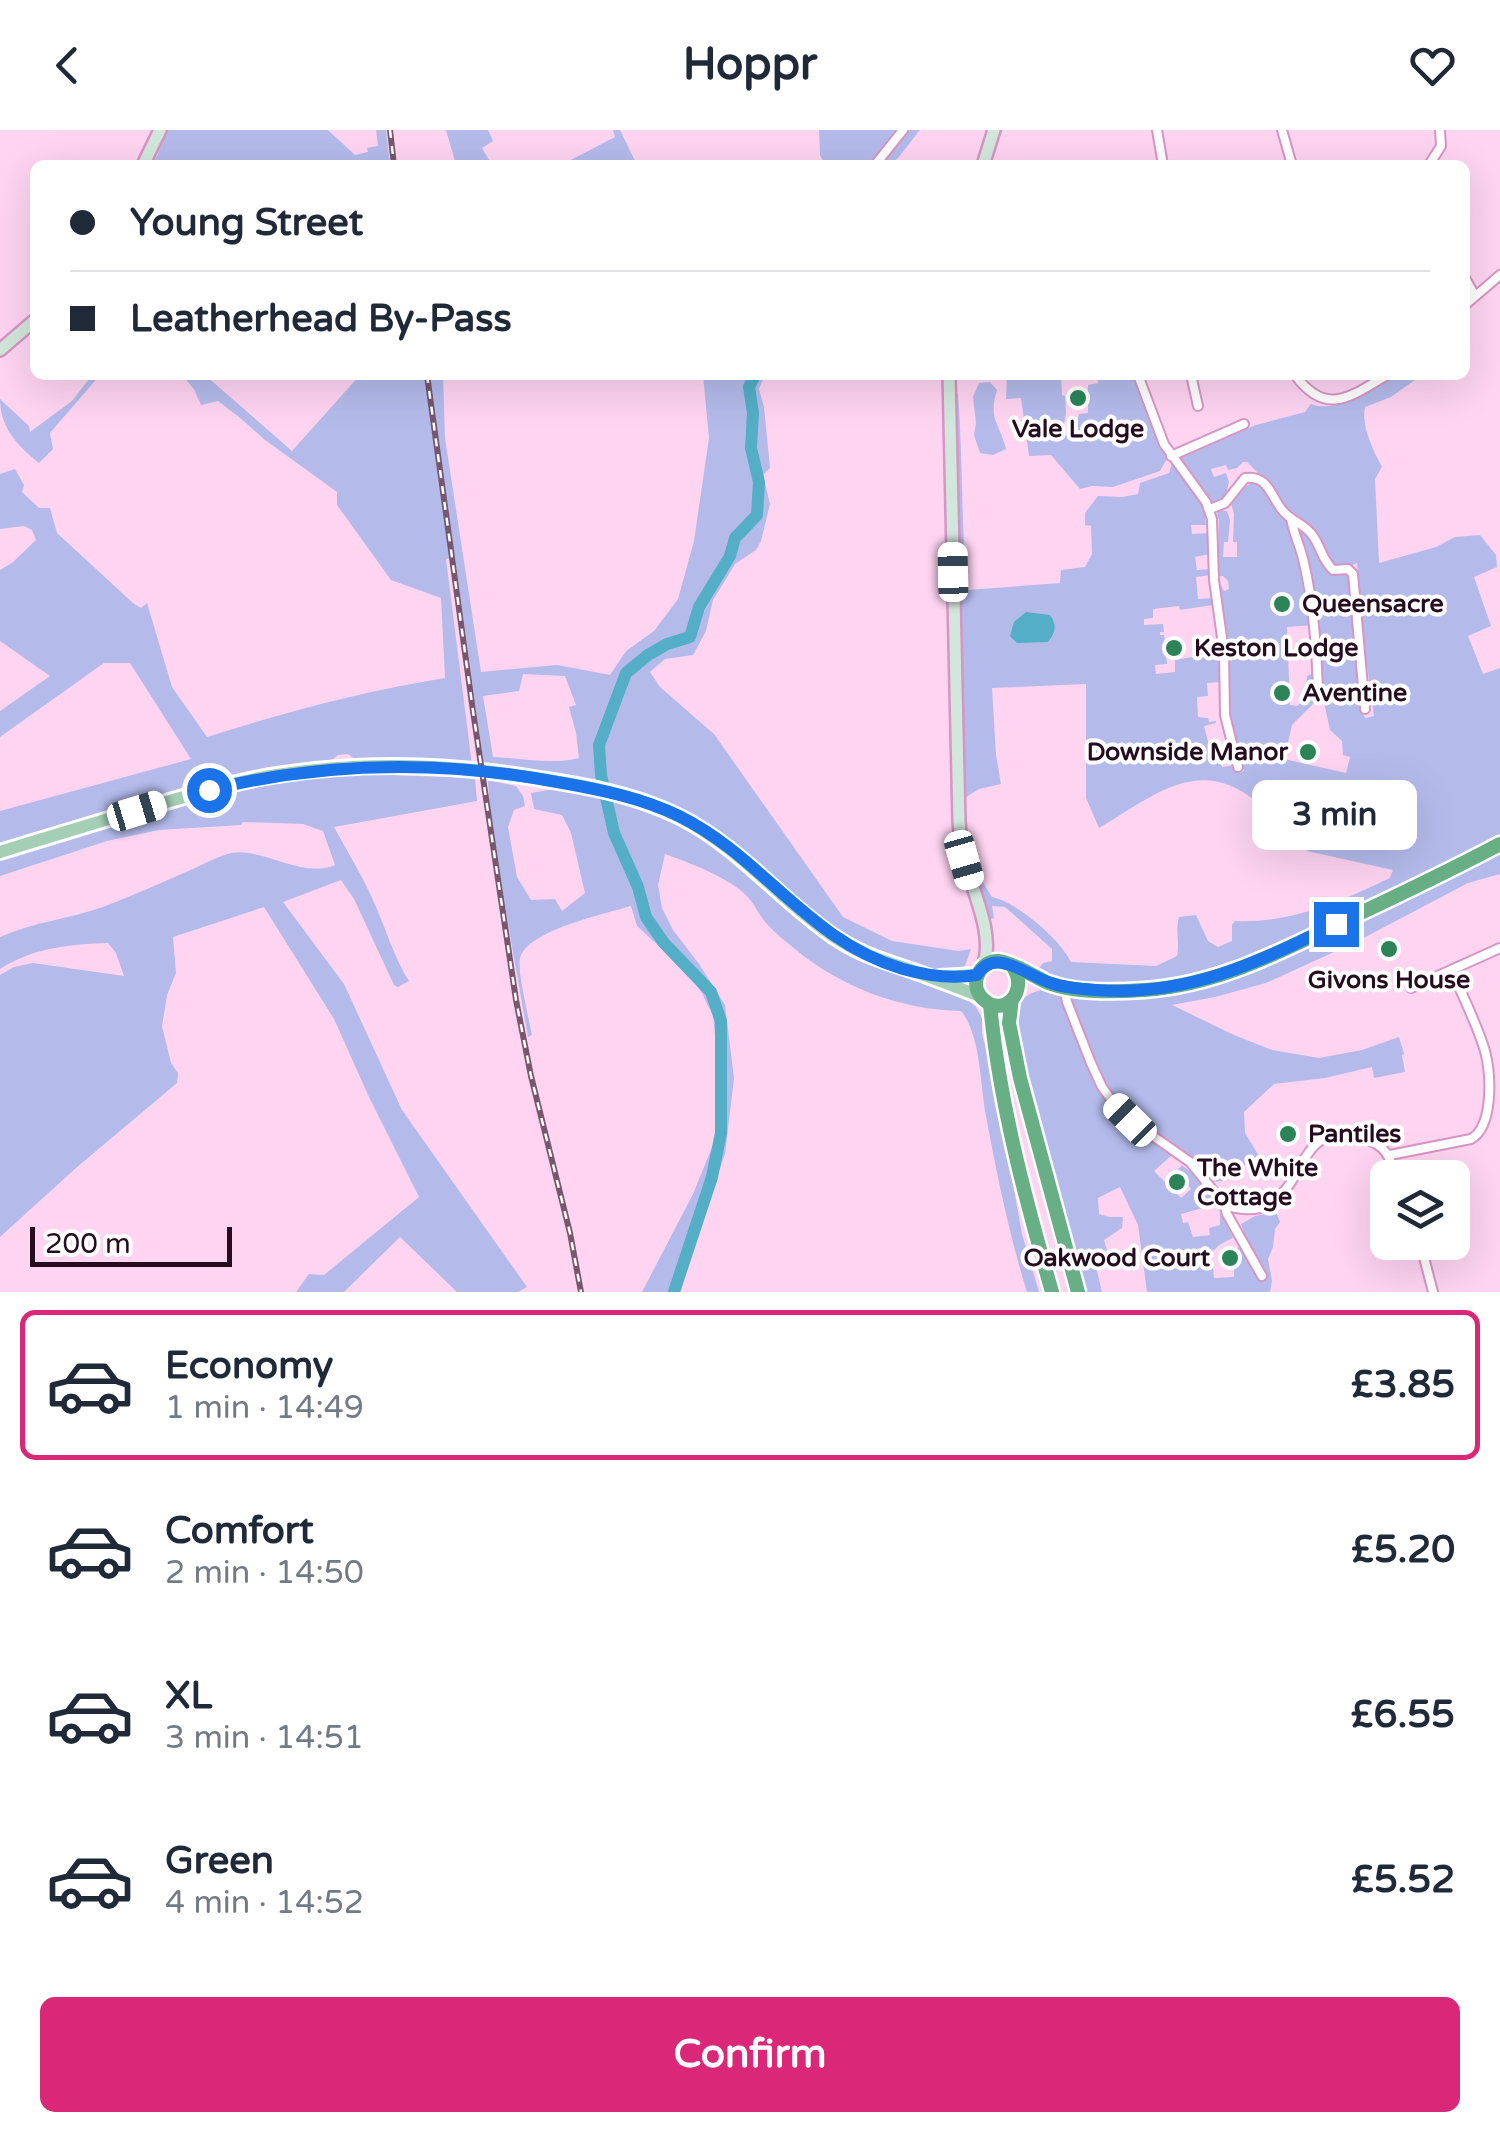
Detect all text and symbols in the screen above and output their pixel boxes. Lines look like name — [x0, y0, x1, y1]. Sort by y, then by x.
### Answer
icon: back — [40, 38, 95, 93]
text: Hoppr — [683, 38, 817, 92]
icon: heart — [1405, 38, 1460, 93]
text: Young Street — [130, 200, 363, 246]
text: Leatherhead By-Pass — [130, 296, 512, 342]
marker: Vale Lodge — [1067, 387, 1089, 409]
place label: Vale Lodge — [1012, 414, 1144, 444]
car — [937, 542, 969, 602]
place label: Queensacre — [1302, 589, 1444, 619]
marker: Queensacre — [1271, 593, 1293, 615]
place label: Keston Lodge — [1194, 633, 1358, 663]
marker: Keston Lodge — [1163, 637, 1185, 659]
place label: Aventine — [1302, 678, 1407, 708]
marker: Aventine — [1271, 682, 1293, 704]
place label: Downside Manor — [1087, 737, 1288, 767]
marker: Downside Manor — [1297, 741, 1319, 763]
route start — [187, 768, 232, 813]
callout: 3 min — [1254, 779, 1418, 849]
car — [104, 788, 170, 834]
text: 3 min — [1292, 796, 1377, 834]
car — [941, 827, 987, 893]
route end — [1314, 902, 1359, 947]
marker: Givons House — [1378, 938, 1400, 960]
place label: Givons House — [1308, 965, 1470, 995]
car — [1098, 1088, 1162, 1152]
place label: Pantiles — [1308, 1119, 1401, 1149]
marker: Pantiles — [1277, 1123, 1299, 1145]
place label: The White Cottage — [1196, 1153, 1318, 1212]
map controls — [1370, 1160, 1470, 1260]
button: layers — [1370, 1160, 1470, 1260]
marker: The White Cottage — [1166, 1171, 1188, 1193]
scale bar — [30, 1222, 232, 1266]
text: 200 m — [45, 1227, 131, 1261]
place label: Oakwood Court — [1023, 1243, 1210, 1273]
marker: Oakwood Court — [1219, 1247, 1241, 1269]
icon: car — [45, 1340, 135, 1430]
text: Economy — [165, 1343, 333, 1389]
text: £3.85 — [1351, 1362, 1455, 1408]
text: 1 min · 14:49 — [165, 1389, 364, 1427]
icon: car — [45, 1505, 135, 1595]
text: Comfort — [165, 1508, 314, 1554]
text: £5.20 — [1351, 1527, 1455, 1573]
text: 2 min · 14:50 — [165, 1554, 364, 1592]
icon: car — [45, 1670, 135, 1760]
text: XL — [165, 1673, 212, 1719]
text: £6.55 — [1351, 1692, 1455, 1738]
text: 3 min · 14:51 — [165, 1719, 364, 1757]
icon: car — [45, 1835, 135, 1925]
text: Green — [165, 1838, 274, 1884]
text: £5.52 — [1351, 1857, 1455, 1903]
text: 4 min · 14:52 — [165, 1884, 364, 1922]
button: Confirm — [40, 1997, 1460, 2112]

